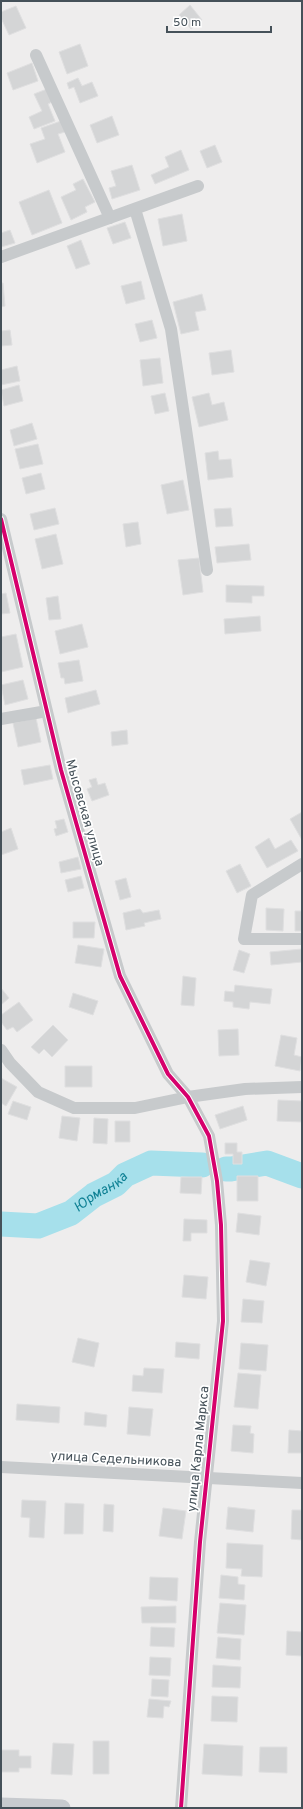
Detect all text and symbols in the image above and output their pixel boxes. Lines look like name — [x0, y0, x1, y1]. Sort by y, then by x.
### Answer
scale bar — [167, 8, 271, 34]
text: 50 m — [173, 15, 201, 31]
street label: Мысовская улица — [61, 758, 107, 868]
water label: Юрманка — [70, 1168, 132, 1216]
street label: улица Карла Маркса — [184, 1385, 214, 1513]
street label: улица Седельникова — [50, 1449, 182, 1471]

